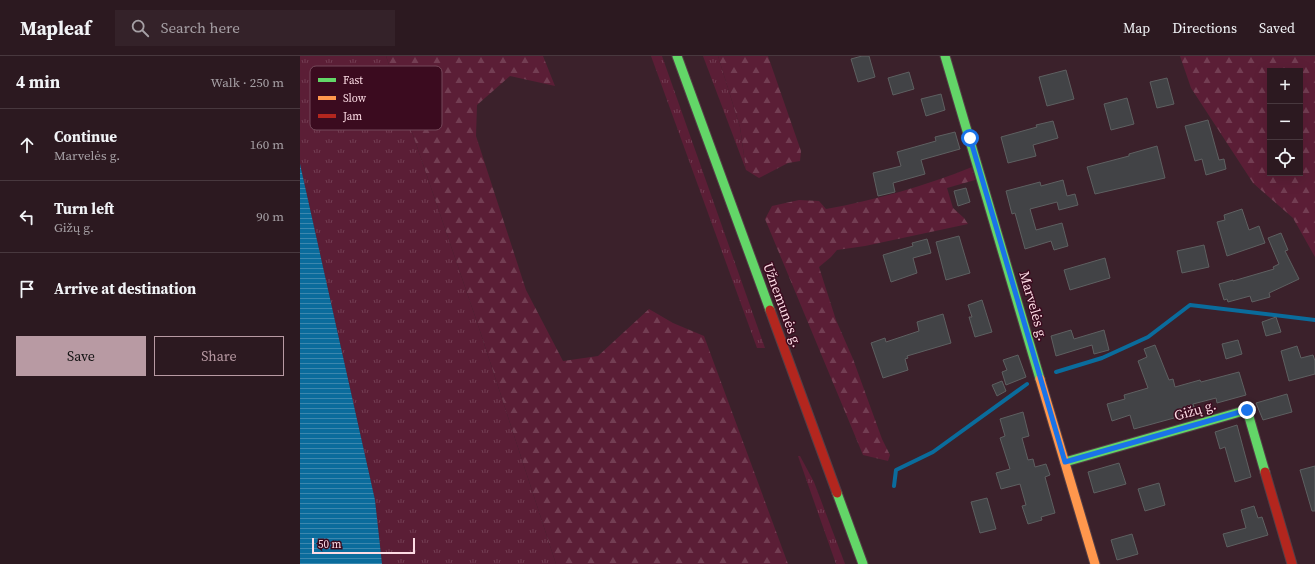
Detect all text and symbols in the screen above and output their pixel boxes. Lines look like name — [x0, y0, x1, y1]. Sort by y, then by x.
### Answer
search box — [115, 10, 395, 46]
text: Mapleaf — [20, 15, 91, 41]
icon: search — [129, 17, 151, 39]
text: Search here — [161, 17, 240, 38]
text: Map — [1123, 18, 1150, 38]
text: Directions — [1172, 18, 1237, 38]
text: Saved — [1259, 18, 1295, 38]
legend — [310, 66, 442, 130]
map controls — [1267, 68, 1303, 176]
button: + — [1267, 68, 1303, 104]
text: 4 min — [16, 70, 60, 94]
text: Fast — [343, 73, 363, 88]
text: Walk · 250 m — [211, 74, 284, 91]
text: Slow — [343, 91, 367, 106]
button: − — [1267, 104, 1303, 140]
text: Jam — [342, 109, 362, 124]
text: Continue — [54, 126, 117, 147]
route start — [961, 129, 979, 147]
icon: ahead — [16, 134, 38, 156]
text: 160 m — [250, 136, 284, 153]
button: locate — [1267, 140, 1303, 176]
text: Marvelės g. — [54, 147, 120, 164]
text: Turn left — [54, 198, 114, 219]
icon: left — [16, 206, 38, 228]
text: 90 m — [256, 208, 284, 225]
text: Gižų g. — [54, 219, 94, 236]
street label: Užnemunės g. — [758, 260, 808, 350]
street label: Marvelės g. — [1015, 269, 1053, 343]
icon: arrive — [16, 278, 38, 300]
text: Arrive at destination — [54, 278, 196, 299]
button: Save — [16, 336, 146, 376]
button: Share — [154, 336, 284, 376]
street label: Gižų g. — [1172, 394, 1218, 426]
route end — [1238, 401, 1256, 419]
scale bar — [312, 536, 415, 555]
text: 50 m — [318, 537, 341, 552]

